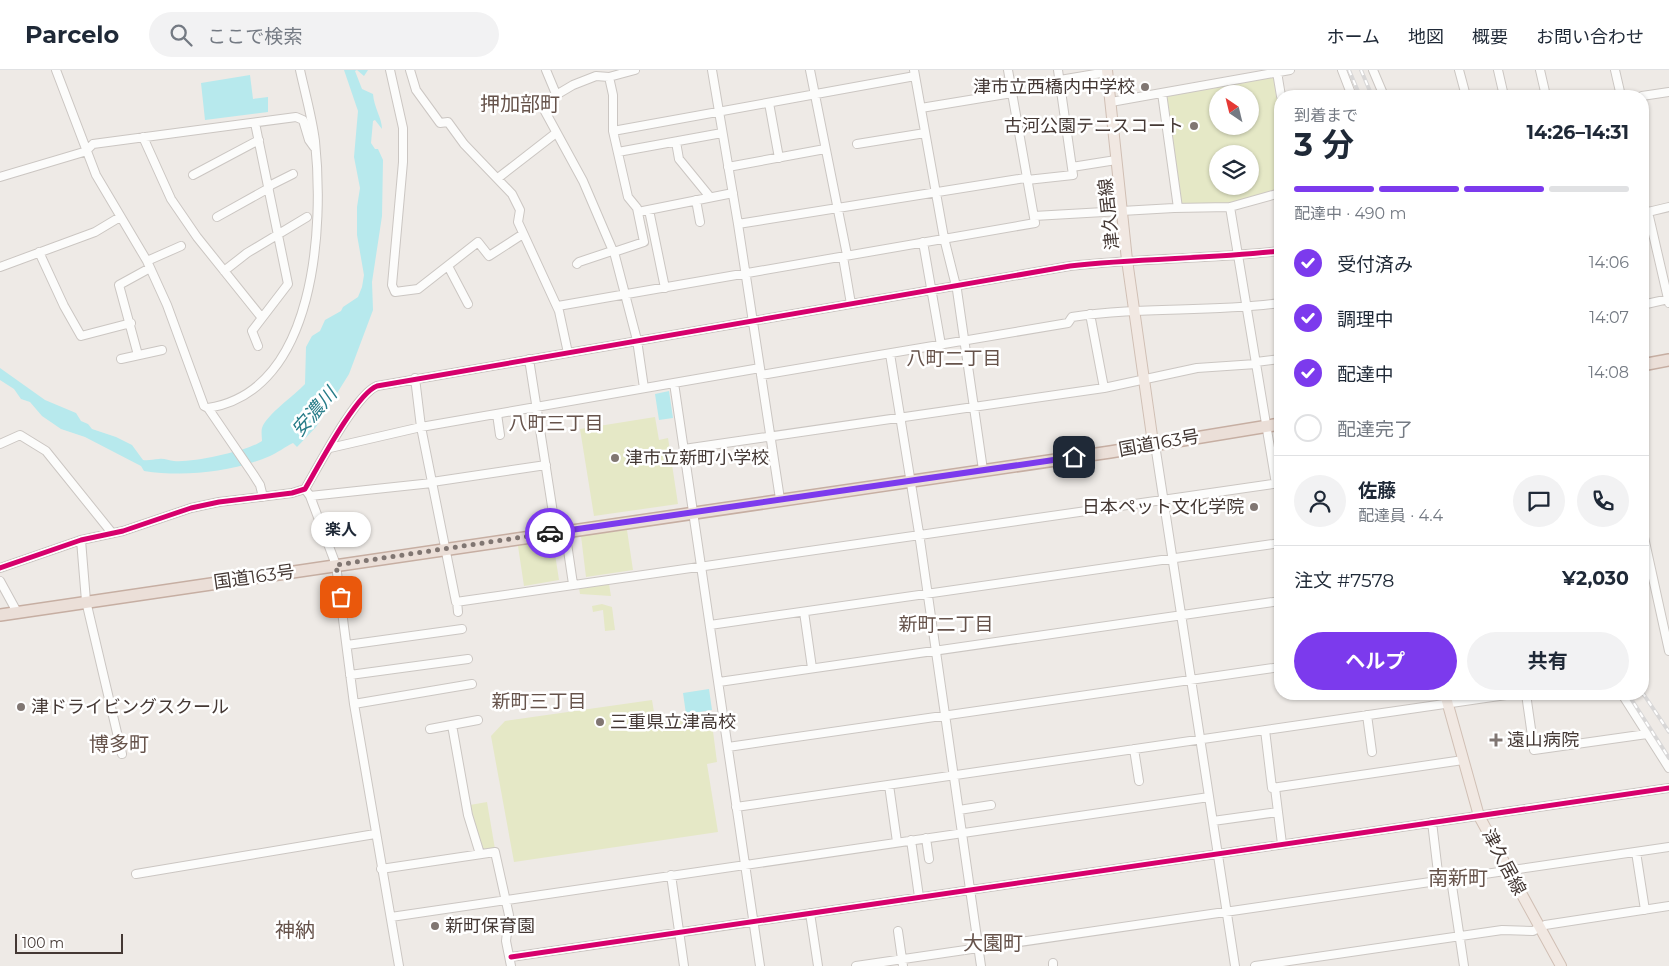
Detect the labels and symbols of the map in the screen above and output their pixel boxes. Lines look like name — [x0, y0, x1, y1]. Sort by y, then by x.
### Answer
place label: 津市立西橋内中学校 — [973, 76, 1135, 98]
marker: 津市立西橋内中学校 — [1139, 81, 1151, 93]
north arrow — [1209, 85, 1259, 135]
district label: 押加部町 — [480, 92, 560, 116]
place label: 古河公園テニスコート — [1004, 115, 1184, 137]
marker: 古河公園テニスコート — [1188, 120, 1200, 132]
street label: 津久居線 — [1094, 177, 1124, 251]
district label: 八町二丁目 — [906, 347, 1002, 370]
water label: 安濃川 — [287, 381, 343, 441]
district label: 八町三丁目 — [508, 412, 604, 435]
street label: 国道163号 — [1117, 425, 1201, 461]
pin — [1053, 436, 1095, 478]
place label: 津市立新町小学校 — [625, 447, 769, 469]
marker: 津市立新町小学校 — [609, 452, 621, 464]
place label: 日本ペット文化学院 — [1082, 496, 1244, 518]
marker: 日本ペット文化学院 — [1248, 501, 1260, 513]
courier — [525, 508, 575, 558]
callout: 楽人 — [311, 512, 371, 547]
street label: 国道163号 — [212, 560, 296, 594]
pin — [320, 576, 362, 618]
district label: 新町二丁目 — [898, 613, 994, 636]
district label: 新町三丁目 — [491, 690, 587, 713]
place label: 津ドライビングスクール — [31, 696, 229, 718]
marker: 津ドライビングスクール — [15, 701, 27, 713]
place label: 三重県立津高校 — [610, 711, 736, 733]
marker: 三重県立津高校 — [594, 716, 606, 728]
place label: 遠山病院 — [1507, 729, 1579, 751]
district label: 博多町 — [89, 732, 149, 756]
marker: 遠山病院 — [1489, 733, 1503, 747]
street label: 津久居線 — [1477, 825, 1531, 899]
district label: 南新町 — [1428, 866, 1488, 890]
place label: 新町保育園 — [445, 915, 535, 937]
district label: 神納 — [275, 918, 315, 942]
marker: 新町保育園 — [429, 920, 441, 932]
scale bar — [15, 931, 122, 954]
district label: 大園町 — [963, 931, 1023, 955]

